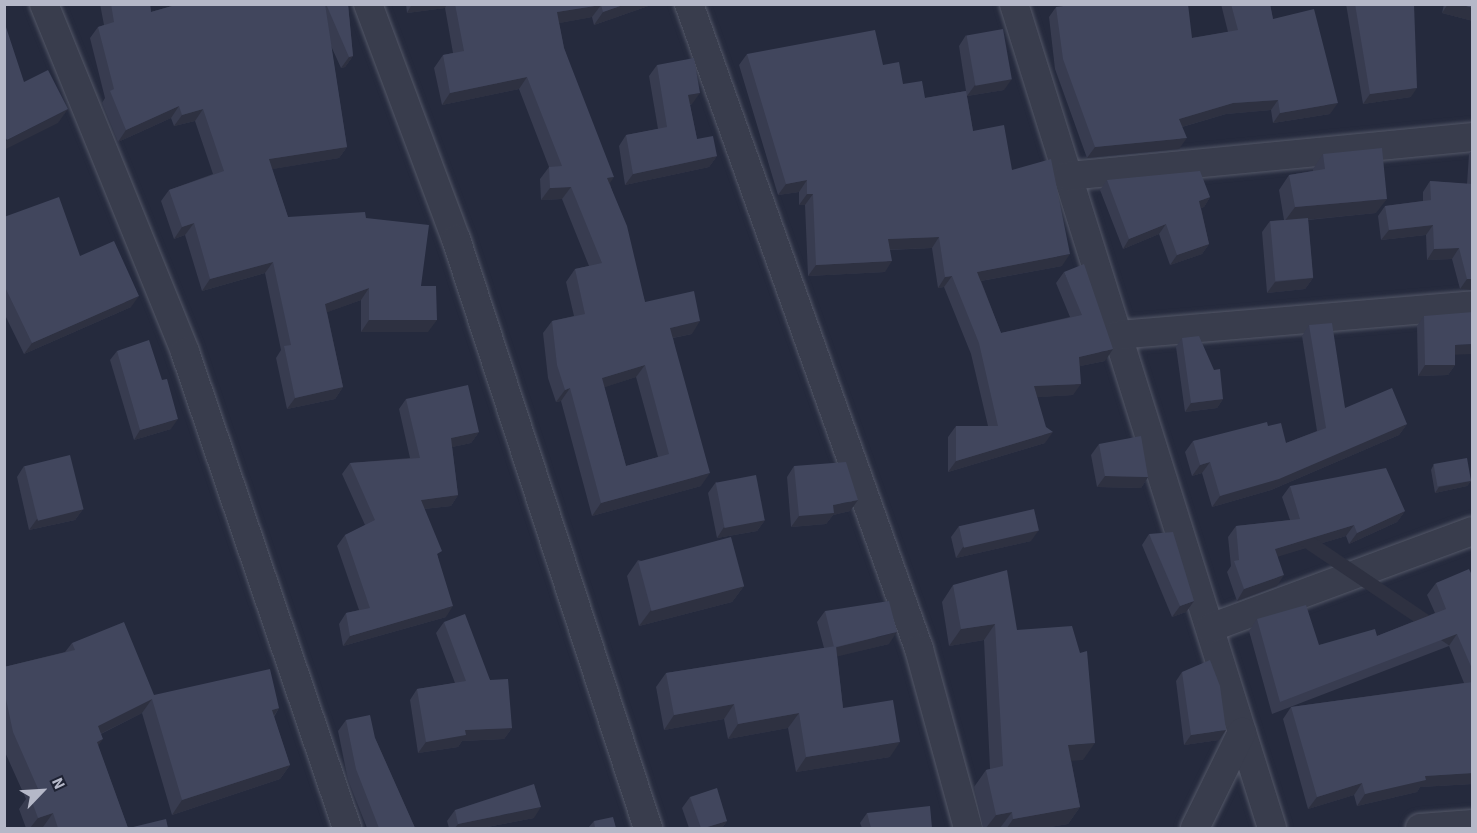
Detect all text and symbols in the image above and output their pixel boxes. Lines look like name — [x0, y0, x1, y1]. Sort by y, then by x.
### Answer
north arrow — [12, 761, 72, 821]
text: N — [46, 774, 71, 793]

